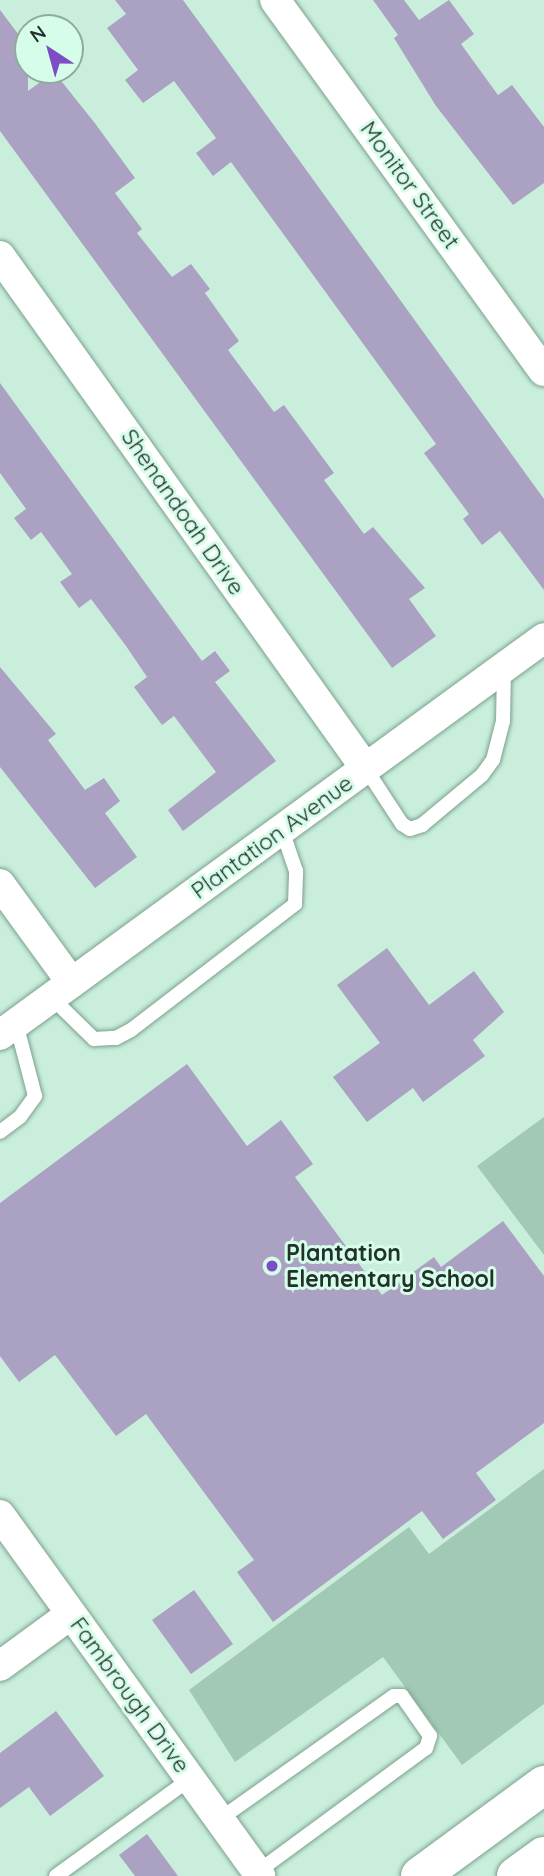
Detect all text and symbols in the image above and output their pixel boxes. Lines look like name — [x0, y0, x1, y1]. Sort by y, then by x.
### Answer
north arrow — [14, 14, 84, 84]
text: N — [25, 20, 51, 47]
street label: Monitor Street — [355, 116, 465, 254]
street label: Shenandoah Drive — [115, 424, 251, 600]
street label: Plantation Avenue — [186, 769, 358, 905]
place label: Plantation Elementary School — [286, 1239, 495, 1293]
marker: Plantation Elementary School — [264, 1258, 280, 1274]
street label: Fambrough Drive — [64, 1612, 196, 1778]

